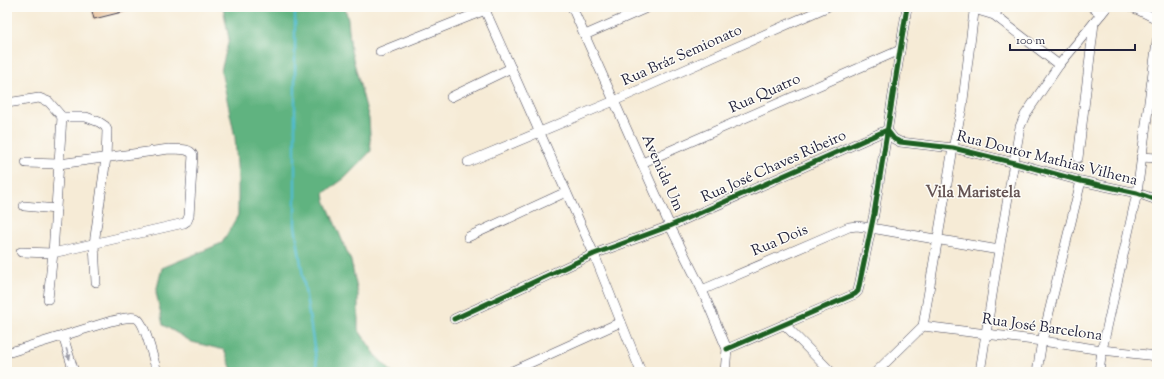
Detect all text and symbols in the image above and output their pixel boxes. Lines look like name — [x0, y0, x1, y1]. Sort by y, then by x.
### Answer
street label: Rua Bráz Semionato — [619, 20, 745, 92]
scale bar — [1010, 26, 1135, 52]
text: 100 m — [1016, 32, 1045, 50]
street label: Rua Quatro — [726, 69, 804, 119]
street label: Rua José Chaves Ribeiro — [698, 125, 850, 209]
street label: Rua Doutor Mathias Vilhena — [954, 126, 1140, 192]
street label: Avenida Um — [636, 131, 689, 215]
district label: Vila Maristela — [925, 182, 1021, 205]
street label: Rua Dois — [749, 220, 812, 262]
street label: Rua José Barcelona — [981, 309, 1104, 347]
one-way arrow — [66, 348, 72, 360]

